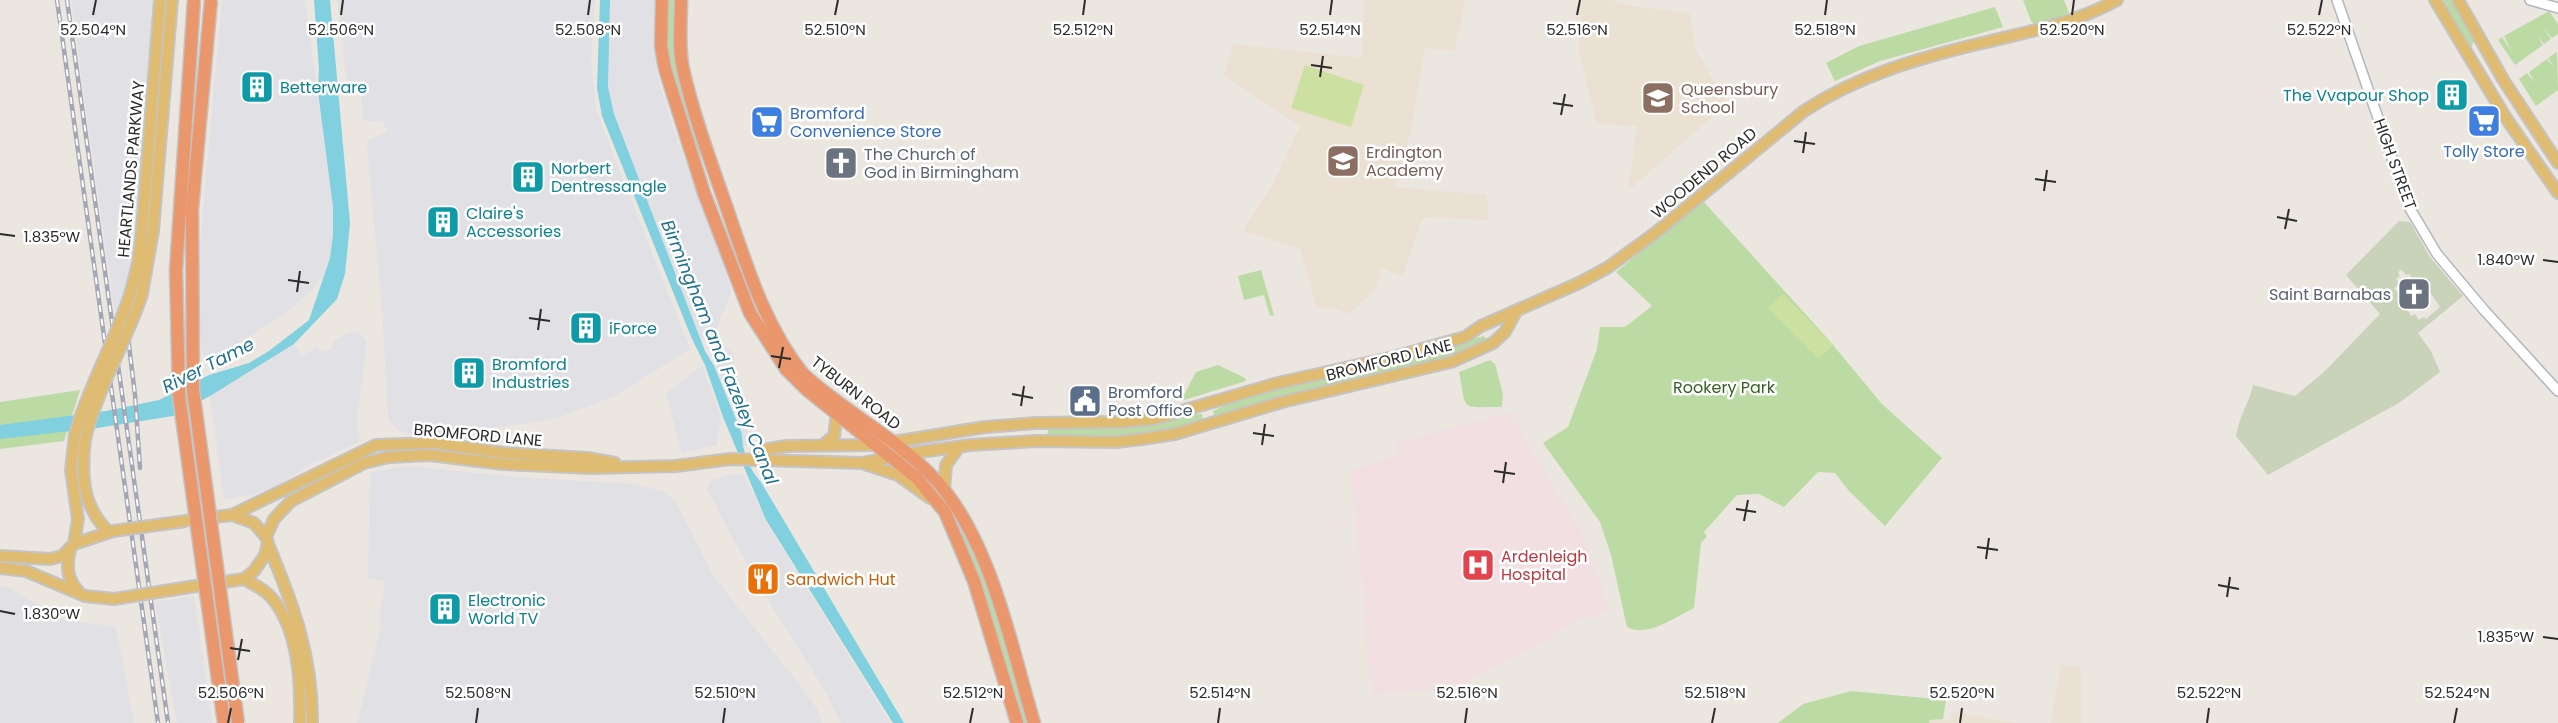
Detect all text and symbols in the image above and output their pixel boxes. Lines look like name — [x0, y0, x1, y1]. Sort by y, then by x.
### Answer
text: 52.504°N — [60, 19, 126, 40]
text: 52.506°N — [308, 19, 374, 40]
text: 52.508°N — [555, 19, 621, 40]
text: 52.510°N — [804, 19, 866, 40]
text: 52.512°N — [1053, 19, 1113, 40]
text: 52.514°N — [1299, 19, 1361, 40]
text: 52.516°N — [1546, 19, 1608, 40]
text: 52.518°N — [1794, 19, 1856, 40]
text: 52.520°N — [2039, 19, 2105, 40]
text: 52.522°N — [2287, 19, 2351, 40]
building icon: Betterware — [239, 69, 275, 105]
place label: Betterware — [280, 76, 367, 99]
building icon: The Vvapour Shop — [2434, 77, 2470, 113]
place label: Queensbury School — [1681, 78, 1778, 119]
street label: HEARTLANDS PARKWAY — [112, 79, 150, 258]
school or university icon: Queensbury School — [1640, 80, 1676, 116]
place label: The Vvapour Shop — [2283, 84, 2429, 107]
place label: Bromford Convenience Store — [790, 102, 941, 143]
supermarket icon: Tolly Store — [2466, 103, 2502, 139]
supermarket icon: Bromford Convenience Store — [749, 104, 785, 140]
street label: HIGH STREET — [2368, 115, 2422, 213]
street label: WOODEND ROAD — [1646, 122, 1762, 224]
place label: Tolly Store — [2443, 140, 2525, 163]
place label: Erdington Academy — [1366, 141, 1444, 182]
place label: The Church of God in Birmingham — [864, 143, 1019, 184]
school or university icon: Erdington Academy — [1325, 143, 1361, 179]
church icon: The Church of God in Birmingham — [823, 145, 859, 181]
place label: Norbert Dentressangle — [551, 157, 667, 198]
building icon: Norbert Dentressangle — [510, 159, 546, 195]
place label: Claire's Accessories — [466, 202, 561, 243]
building icon: Claire's Accessories — [425, 204, 461, 240]
water label: Birmingham and Fazeley Canal — [655, 216, 785, 489]
text: 1.835°W — [24, 226, 81, 247]
text: 1.840°W — [2477, 249, 2535, 270]
church icon: Saint Barnabas — [2396, 276, 2432, 312]
place label: Saint Barnabas — [2269, 283, 2391, 306]
building icon: iForce — [568, 310, 604, 346]
place label: iForce — [609, 317, 657, 340]
water label: River Tame — [158, 331, 258, 399]
street label: BROMFORD LANE — [1324, 333, 1454, 387]
street label: TYBURN ROAD — [806, 351, 906, 435]
place label: Bromford Industries — [492, 353, 570, 394]
building icon: Bromford Industries — [451, 355, 487, 391]
park label: Rookery Park — [1673, 376, 1776, 399]
place label: Bromford Post Office — [1108, 381, 1193, 422]
public building icon: Bromford Post Office — [1067, 383, 1103, 419]
street label: BROMFORD LANE — [413, 418, 543, 452]
place label: Ardenleigh Hospital — [1501, 545, 1588, 586]
hospital icon: Ardenleigh Hospital — [1460, 547, 1496, 583]
restaurant icon: Sandwich Hut — [745, 561, 781, 597]
place label: Sandwich Hut — [786, 568, 896, 591]
place label: Electronic World TV — [468, 589, 546, 630]
building icon: Electronic World TV — [427, 591, 463, 627]
text: 1.830°W — [24, 603, 81, 624]
text: 1.835°W — [2478, 626, 2535, 647]
text: 52.506°N — [198, 682, 264, 703]
text: 52.508°N — [445, 682, 511, 703]
text: 52.510°N — [694, 682, 756, 703]
text: 52.512°N — [943, 682, 1003, 703]
text: 52.514°N — [1189, 682, 1251, 703]
text: 52.516°N — [1436, 682, 1498, 703]
text: 52.518°N — [1684, 682, 1746, 703]
text: 52.520°N — [1929, 682, 1995, 703]
text: 52.522°N — [2177, 682, 2241, 703]
text: 52.524°N — [2424, 682, 2490, 703]

